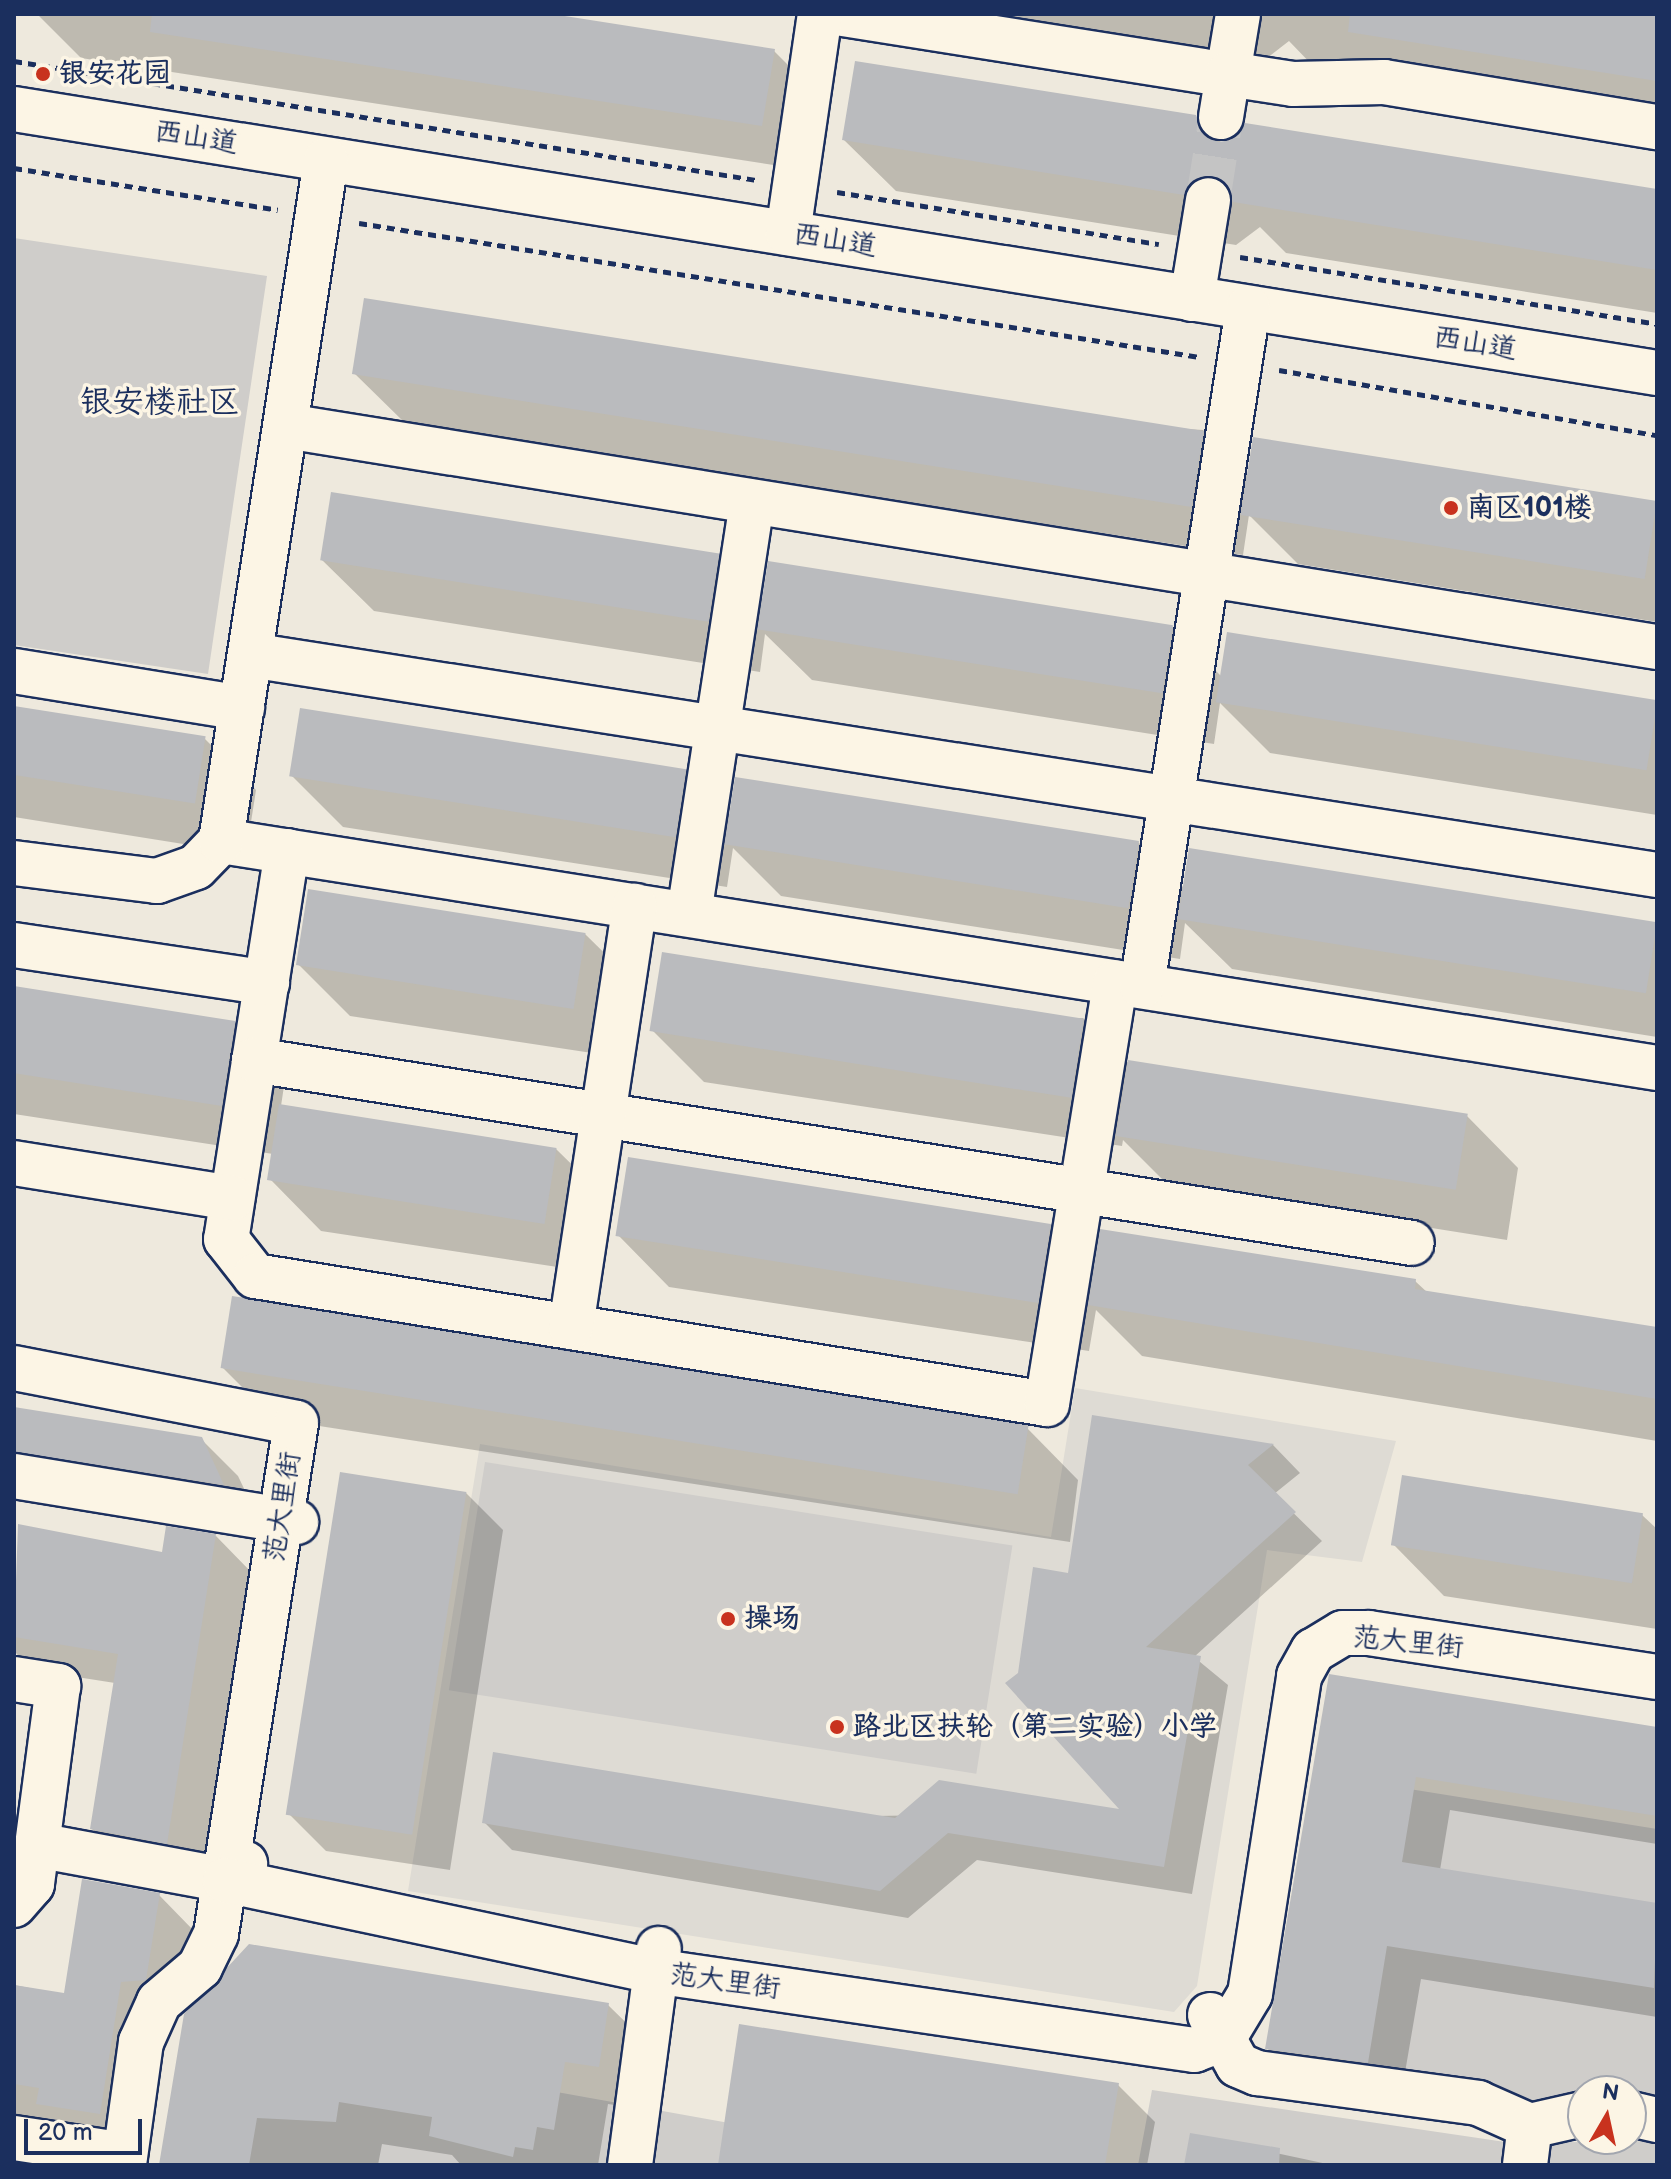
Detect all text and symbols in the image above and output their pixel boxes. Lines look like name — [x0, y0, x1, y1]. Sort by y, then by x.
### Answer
place label: 银安花园 — [59, 57, 171, 91]
marker: 银安花园 — [34, 65, 52, 83]
street label: 西山道 — [152, 115, 240, 161]
street label: 西山道 — [791, 218, 879, 264]
street label: 西山道 — [1431, 321, 1519, 367]
district label: 银安楼社区 — [80, 384, 240, 422]
place label: 南区101楼 — [1467, 491, 1592, 525]
marker: 南区101楼 — [1442, 499, 1460, 517]
street label: 范大里街 — [258, 1449, 308, 1565]
place label: 操场 — [744, 1602, 800, 1636]
marker: 操场 — [719, 1610, 737, 1628]
street label: 范大里街 — [1351, 1620, 1465, 1666]
place label: 路北区扶轮（第二实验）小学 — [853, 1710, 1217, 1744]
marker: 路北区扶轮（第二实验）小学 — [828, 1718, 846, 1736]
street label: 范大里街 — [667, 1958, 783, 2006]
north arrow — [1567, 2075, 1647, 2155]
text: N — [1600, 2078, 1621, 2107]
scale bar — [28, 2103, 146, 2153]
text: 20 m — [38, 2118, 93, 2147]

